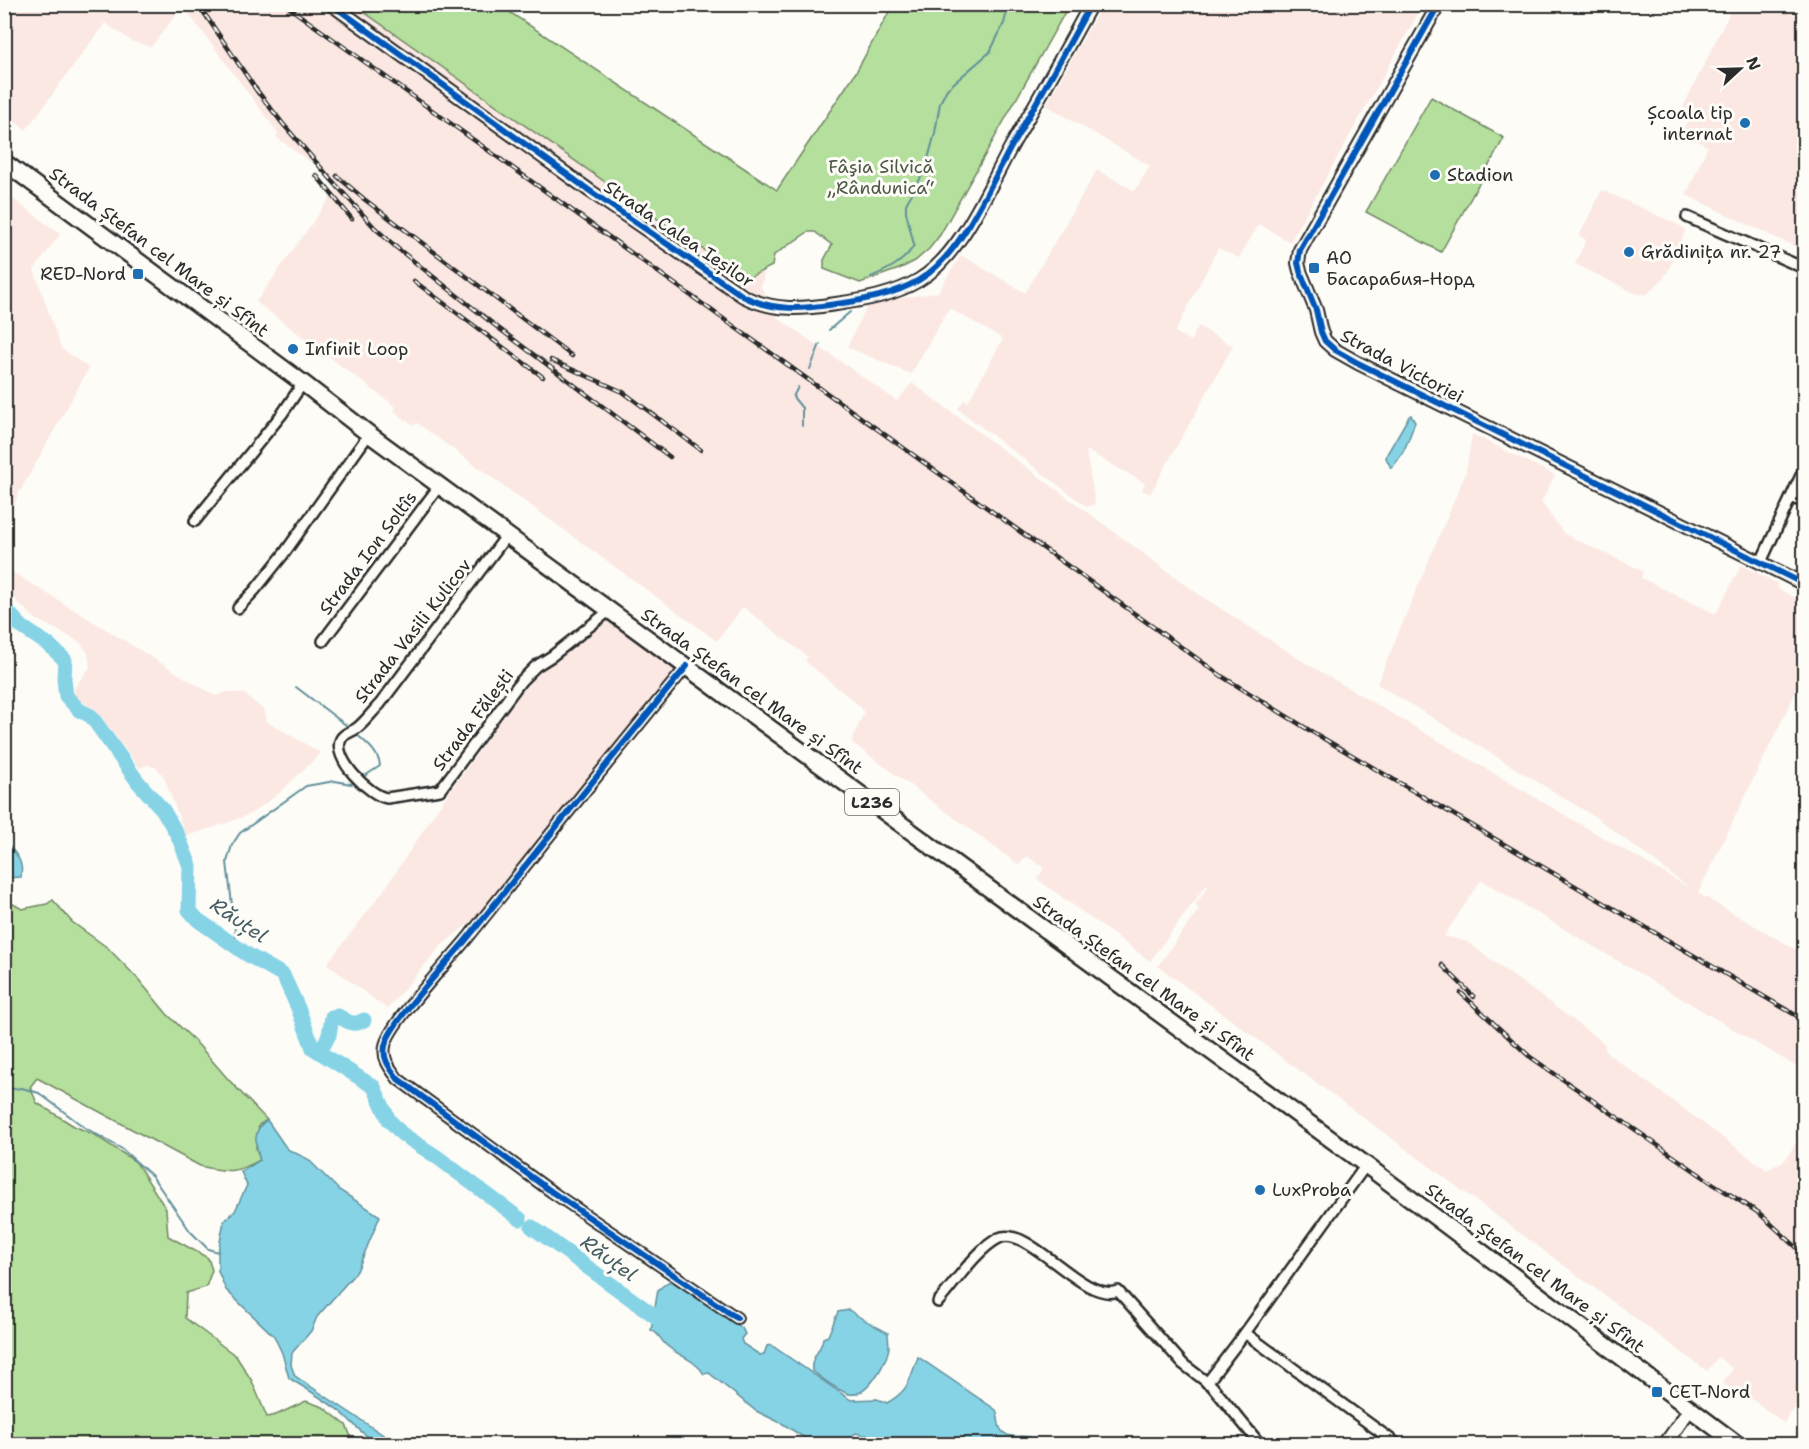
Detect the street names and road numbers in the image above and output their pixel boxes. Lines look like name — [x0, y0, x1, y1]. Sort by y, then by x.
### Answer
street label: Strada Ștefan cel Mare și Sfînt — [44, 162, 274, 343]
street label: Strada Calea Ieșilor — [599, 175, 759, 293]
street label: Strada Victoriei — [1336, 323, 1468, 409]
street label: Strada Ion Soltîs — [314, 486, 422, 620]
street label: Strada Vasili Kulicov — [349, 554, 477, 708]
street label: Strada Ștefan cel Mare și Sfînt — [636, 602, 868, 780]
street label: Strada Fălești — [427, 664, 519, 776]
road number: L236 — [845, 789, 899, 815]
street label: Strada Ștefan cel Mare și Sfînt — [1028, 889, 1260, 1067]
street label: Strada Ștefan cel Mare și Sfînt — [1420, 1178, 1650, 1359]

